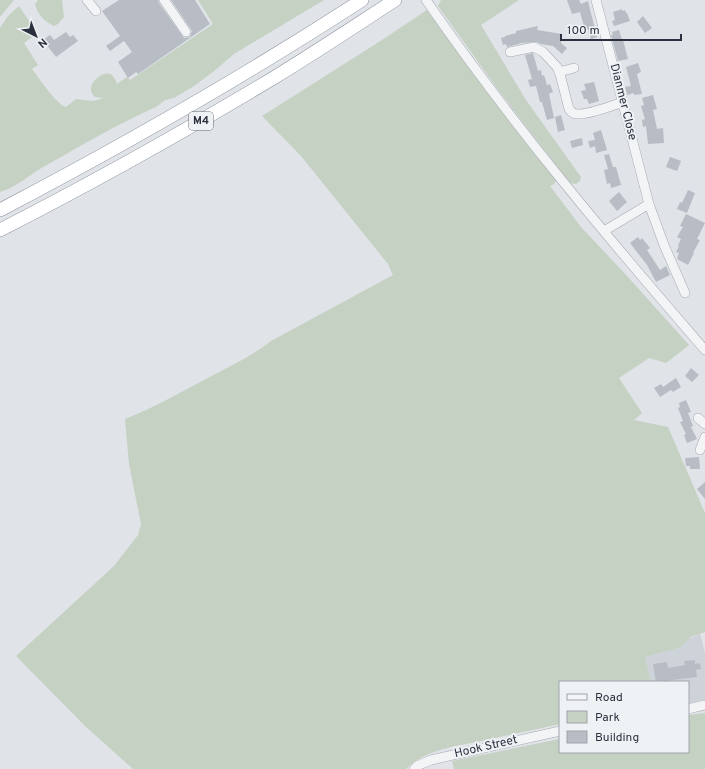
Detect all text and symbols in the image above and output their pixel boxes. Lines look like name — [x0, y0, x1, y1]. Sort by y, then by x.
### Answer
north arrow — [16, 16, 56, 56]
scale bar — [561, 16, 681, 42]
text: 100 m — [567, 23, 600, 39]
text: N — [34, 35, 50, 51]
street label: Dianmer Close — [606, 62, 640, 142]
road number: M4 — [189, 112, 213, 130]
legend — [559, 681, 689, 753]
text: Road — [595, 690, 623, 706]
text: Park — [595, 710, 620, 726]
text: Building — [595, 730, 639, 746]
street label: Hook Street — [453, 732, 519, 762]

